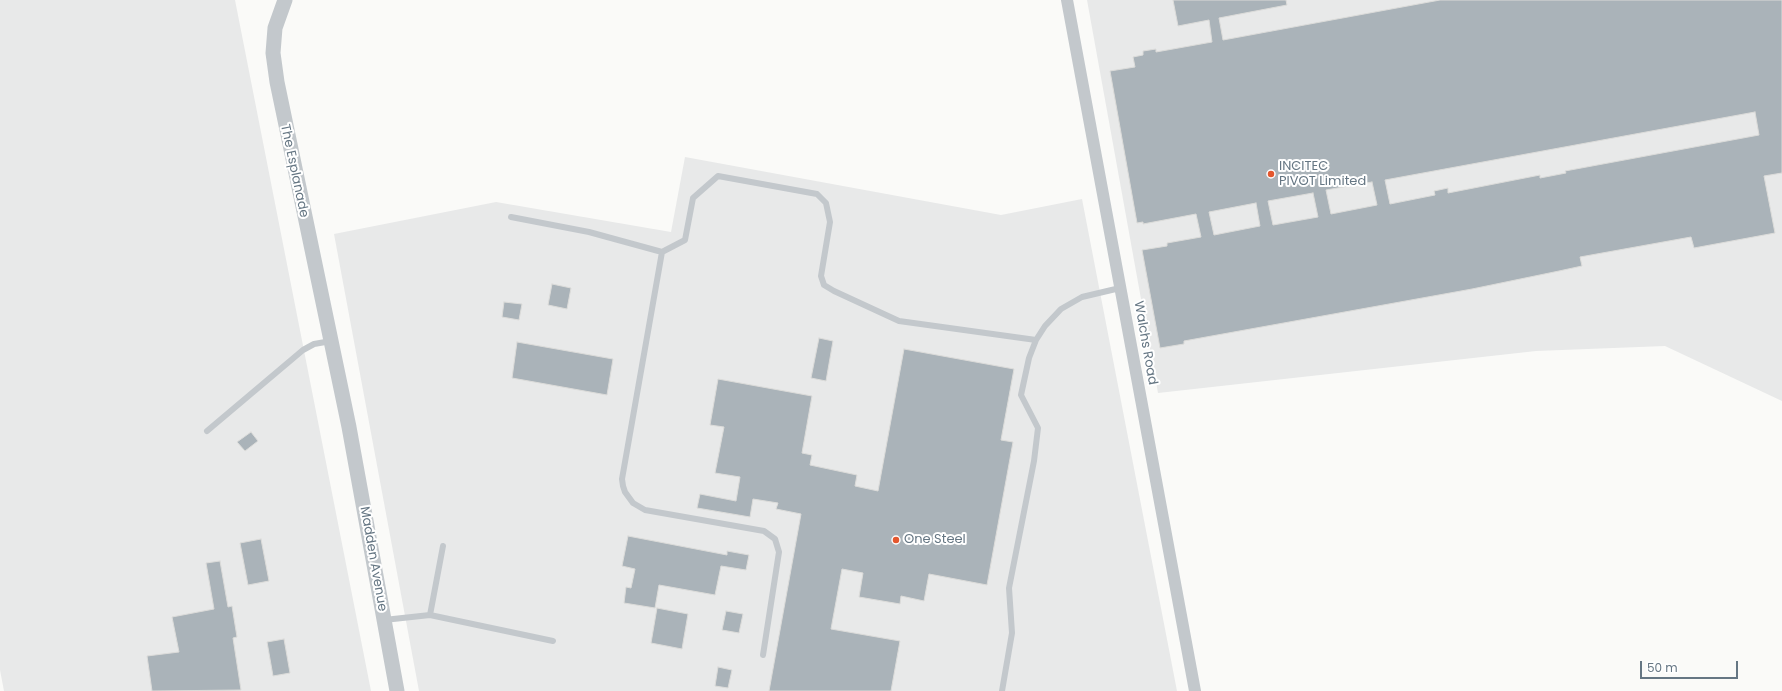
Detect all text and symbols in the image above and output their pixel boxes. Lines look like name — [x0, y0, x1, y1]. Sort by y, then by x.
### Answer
street label: The Esplanade — [276, 123, 312, 219]
place label: INCITEC PIVOT Limited — [1279, 159, 1366, 190]
marker: INCITEC PIVOT Limited — [1266, 169, 1276, 179]
street label: Walchs Road — [1130, 300, 1160, 386]
street label: Madden Avenue — [356, 505, 390, 613]
place label: One Steel — [904, 532, 966, 548]
marker: One Steel — [891, 535, 901, 545]
scale bar — [1642, 653, 1740, 679]
text: 50 m — [1647, 659, 1678, 676]

